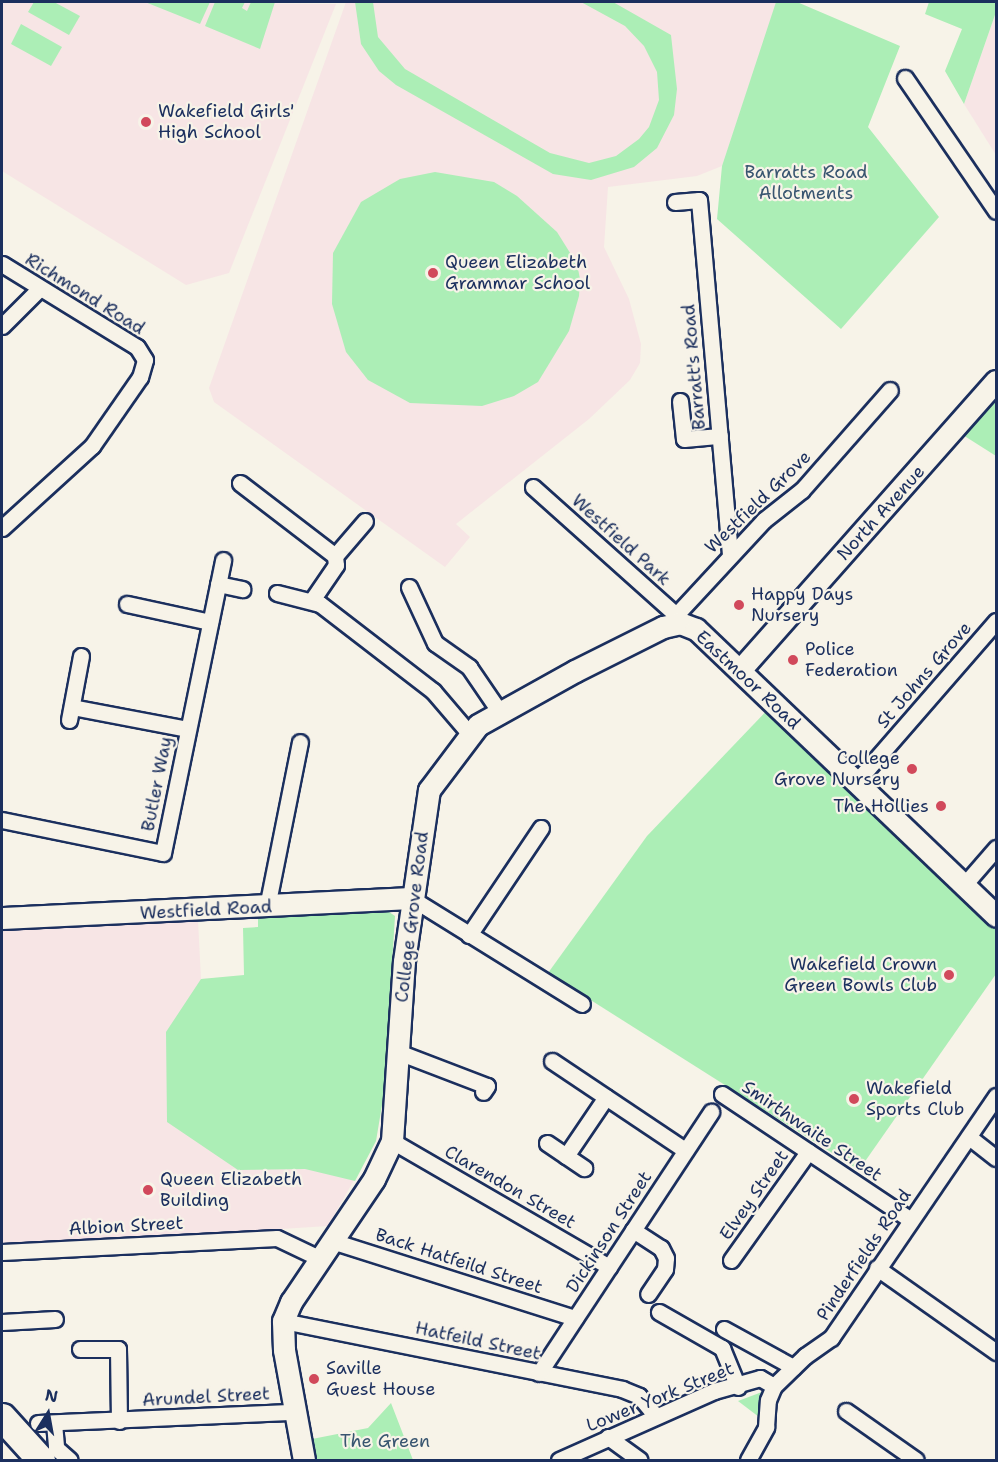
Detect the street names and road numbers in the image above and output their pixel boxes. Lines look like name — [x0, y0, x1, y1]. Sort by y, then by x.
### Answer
street label: Richmond Road — [21, 249, 149, 339]
street label: Barratt's Road — [678, 303, 710, 431]
street label: Westfield Grove — [701, 446, 815, 558]
street label: North Avenue — [833, 461, 929, 565]
street label: Westfield Park — [567, 490, 675, 590]
street label: St Johns Grove — [872, 617, 976, 733]
street label: Eastmoor Road — [691, 626, 805, 734]
street label: Butler Way — [137, 735, 177, 833]
street label: College Grove Road — [391, 830, 433, 1004]
street label: Westfield Road — [139, 896, 273, 924]
street label: Smirthwaite Street — [738, 1076, 886, 1186]
street label: Clarendon Street — [441, 1141, 579, 1233]
street label: Elvey Street — [715, 1146, 793, 1244]
street label: Dickinson Street — [562, 1167, 656, 1297]
street label: Pinderfields Road — [812, 1185, 916, 1325]
street label: Albion Street — [68, 1212, 184, 1240]
street label: Back Hatfeild Street — [373, 1224, 545, 1298]
street label: Hatfeild Street — [413, 1317, 543, 1365]
street label: Lower York Street — [583, 1358, 737, 1436]
street label: Arundel Street — [142, 1383, 270, 1411]

